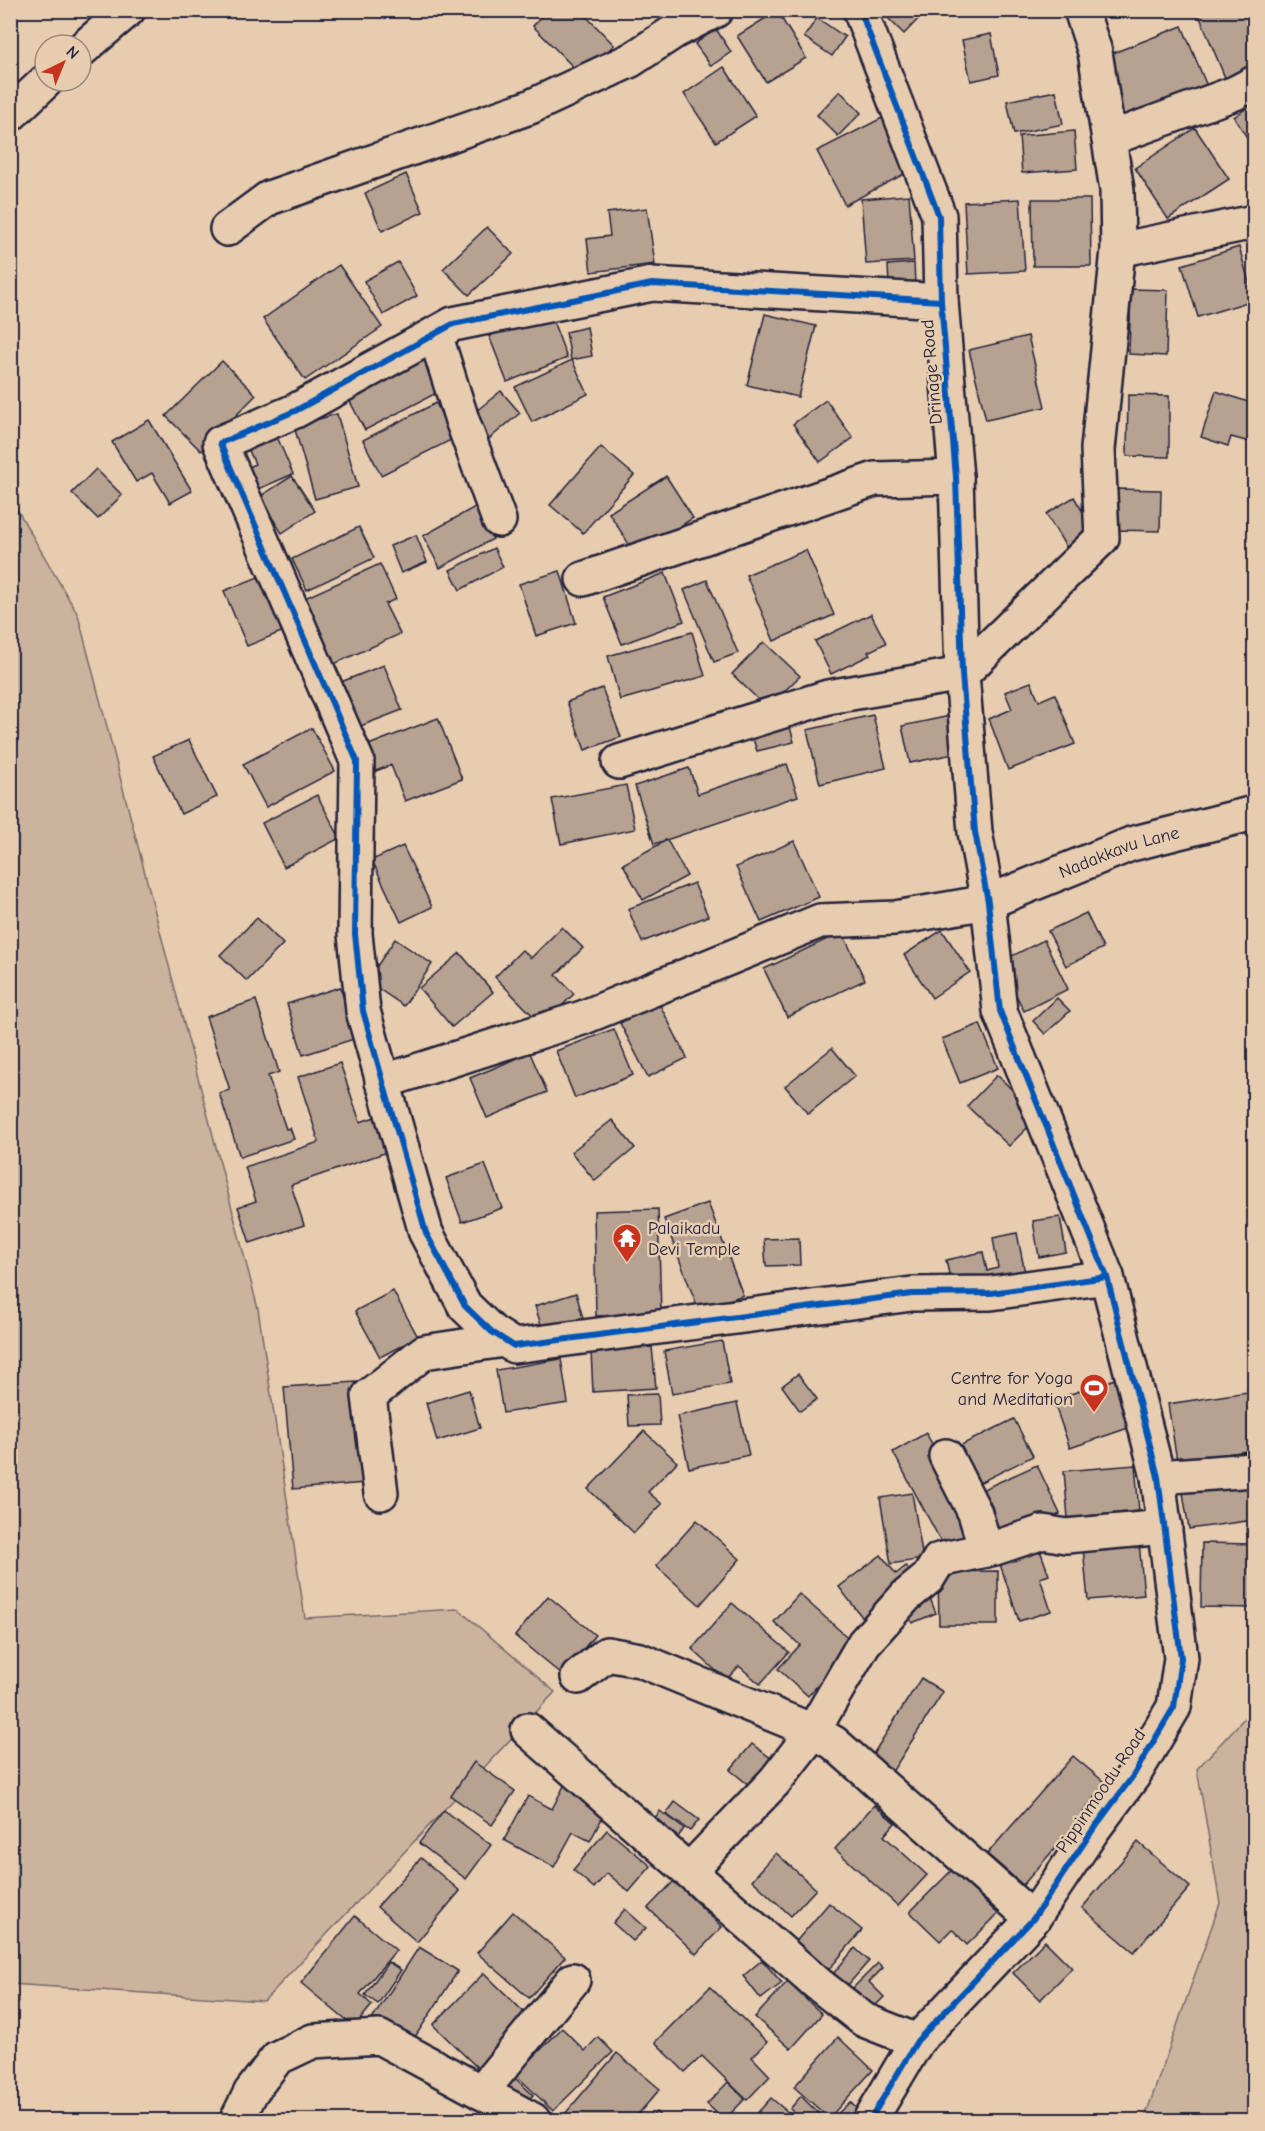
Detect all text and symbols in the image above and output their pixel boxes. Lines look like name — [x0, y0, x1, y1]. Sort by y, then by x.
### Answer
north arrow — [33, 33, 93, 93]
text: N — [63, 43, 83, 63]
street label: Drinage Road — [917, 319, 947, 425]
street label: Nadakkavu Lane — [1056, 822, 1181, 883]
place label: Palaikadu Devi Temple — [648, 1218, 740, 1260]
temple icon: Palaikadu Devi Temple — [611, 1222, 643, 1264]
place label: Centre for Yoga and Meditation — [951, 1368, 1073, 1410]
sports icon: Centre for Yoga and Meditation — [1078, 1372, 1110, 1414]
street label: Pippinmoodu Road — [1052, 1725, 1150, 1857]

